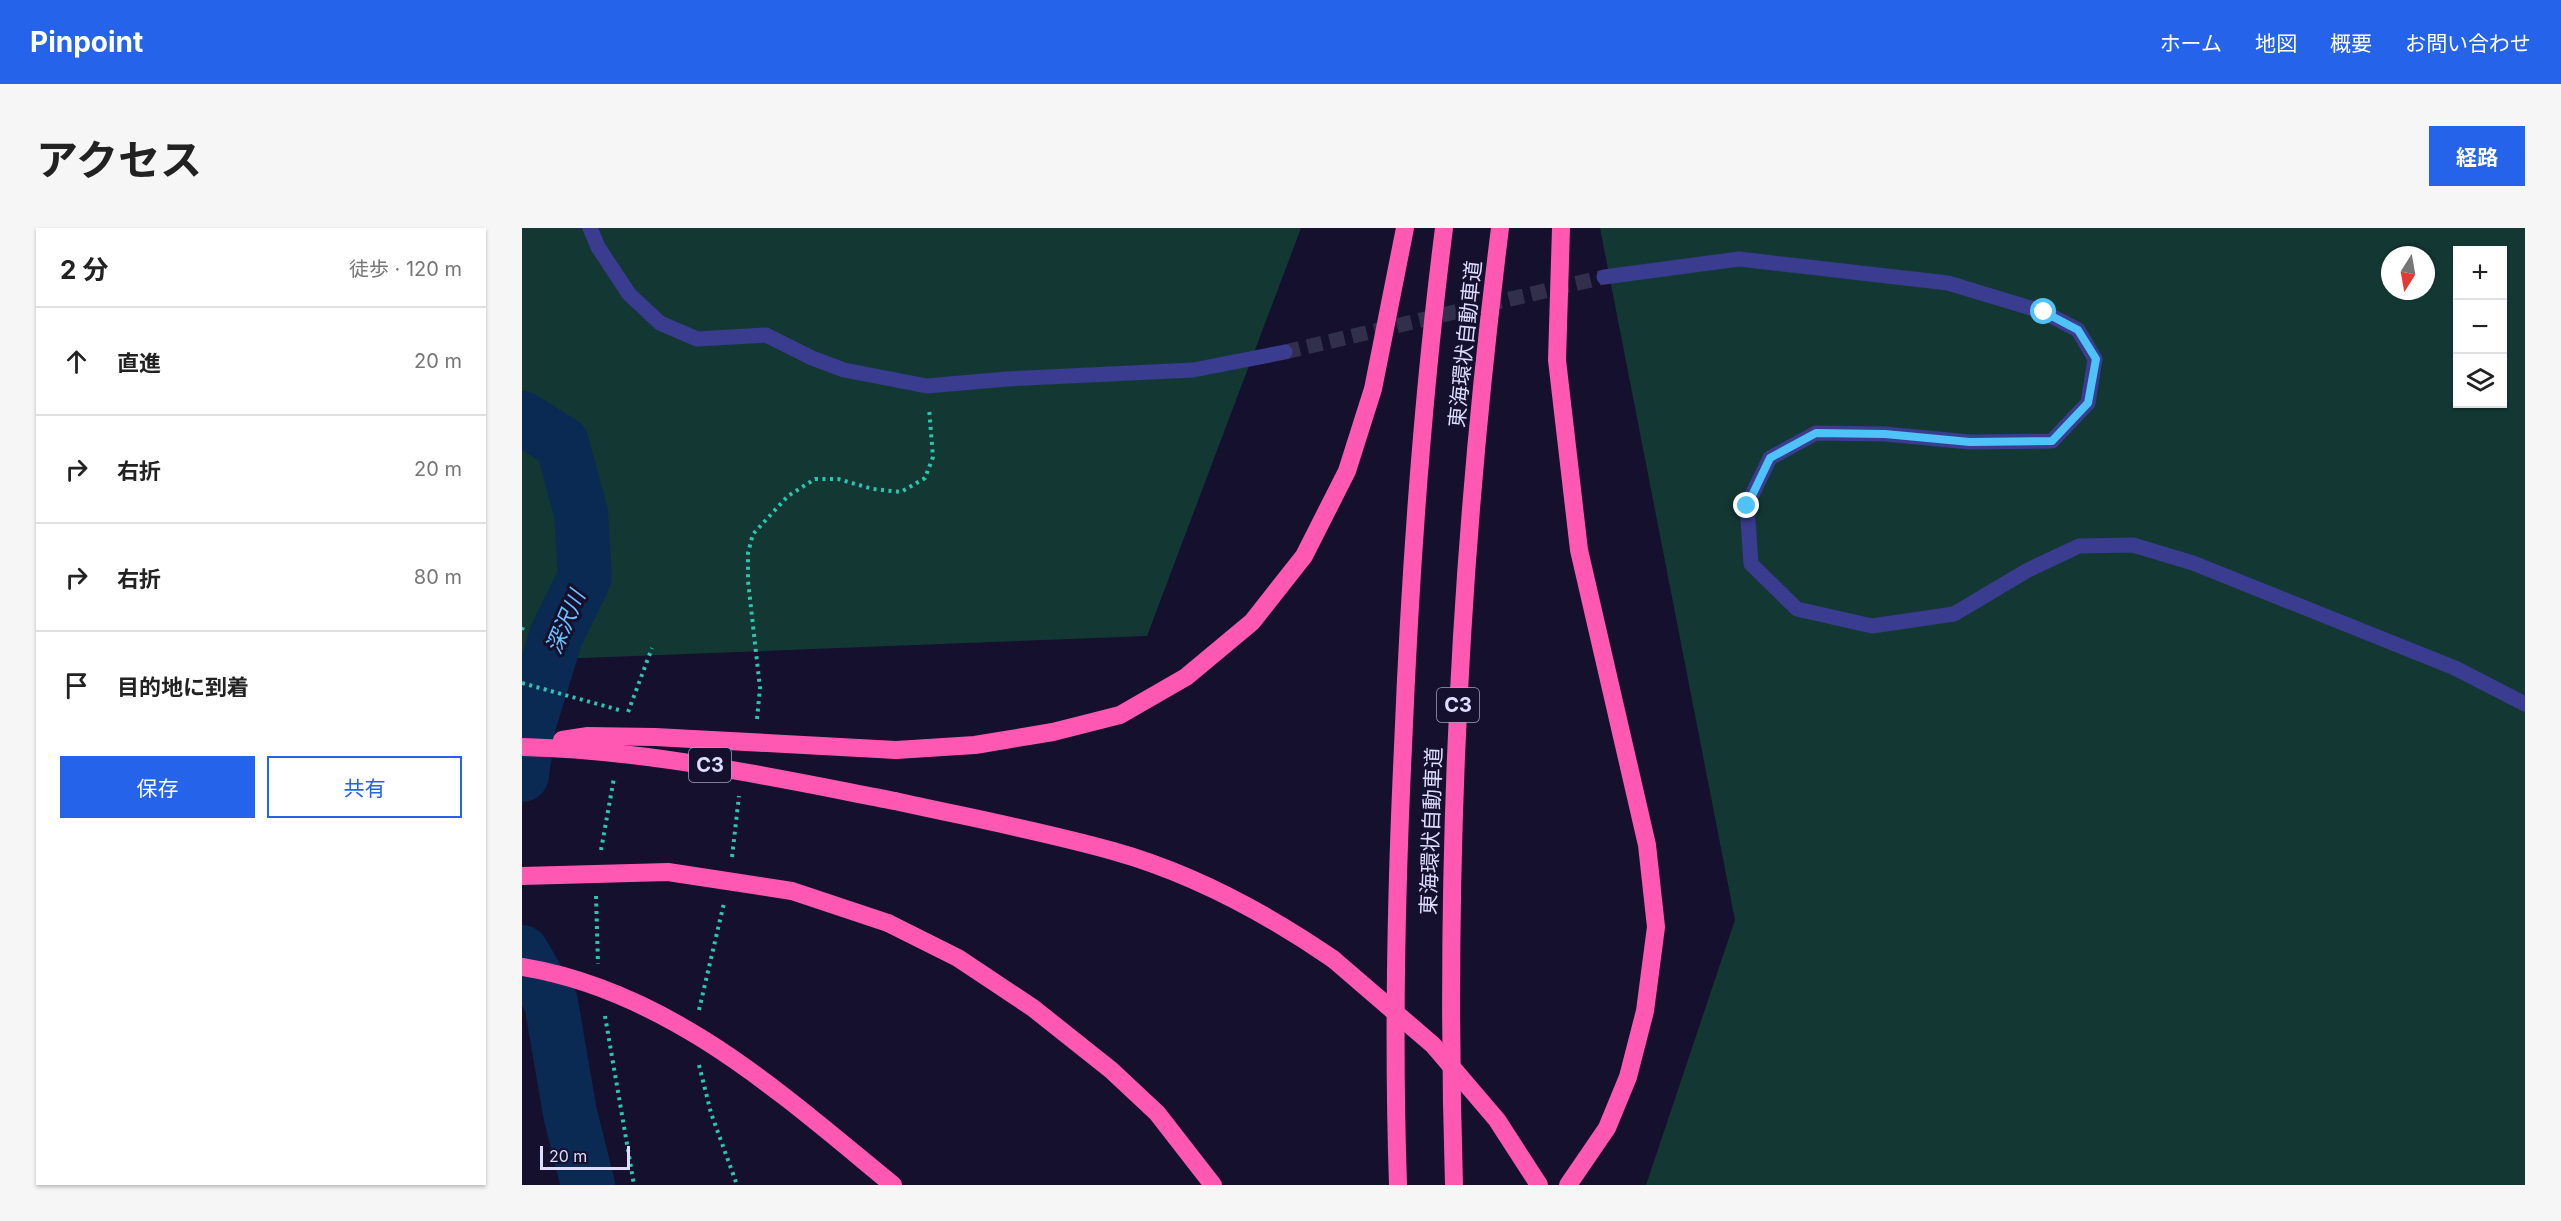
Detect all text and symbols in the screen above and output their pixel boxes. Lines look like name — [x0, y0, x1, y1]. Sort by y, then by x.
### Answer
text: Pinpoint — [30, 25, 143, 59]
text: ホーム — [2160, 31, 2222, 56]
text: 地図 — [2255, 31, 2297, 56]
text: 概要 — [2330, 31, 2372, 56]
text: お問い合わせ — [2405, 31, 2531, 56]
button: 経路 — [2429, 126, 2525, 186]
text: アクセス — [36, 134, 202, 185]
north arrow — [2381, 246, 2435, 300]
map controls — [2453, 246, 2507, 408]
button: + — [2453, 246, 2507, 300]
text: 2 分 — [60, 254, 109, 285]
text: 徒歩 · 120 m — [349, 257, 462, 281]
street label: 東海環状自動車道 — [1444, 259, 1486, 429]
route start — [2030, 298, 2056, 324]
button: − — [2453, 300, 2507, 354]
icon: ahead — [60, 345, 93, 378]
text: 20 m — [414, 349, 462, 373]
text: 直進 — [117, 350, 161, 376]
button: layers — [2453, 354, 2507, 408]
icon: right — [60, 453, 93, 486]
text: 20 m — [414, 457, 462, 481]
text: 右折 — [117, 458, 161, 484]
route end — [1733, 492, 1759, 518]
icon: right — [60, 561, 93, 594]
text: 80 m — [414, 565, 462, 589]
text: 右折 — [117, 566, 161, 592]
water label: 深沢川 — [540, 585, 591, 657]
icon: arrive — [60, 669, 93, 702]
text: 目的地に到着 — [117, 674, 249, 700]
road number: C3 — [1437, 688, 1479, 722]
street label: 東海環状自動車道 — [1416, 747, 1446, 915]
road number: C3 — [689, 748, 731, 782]
button: 保存 — [60, 756, 255, 818]
button: 共有 — [267, 756, 462, 818]
scale bar — [540, 1143, 630, 1170]
text: 20 m — [549, 1146, 587, 1166]

